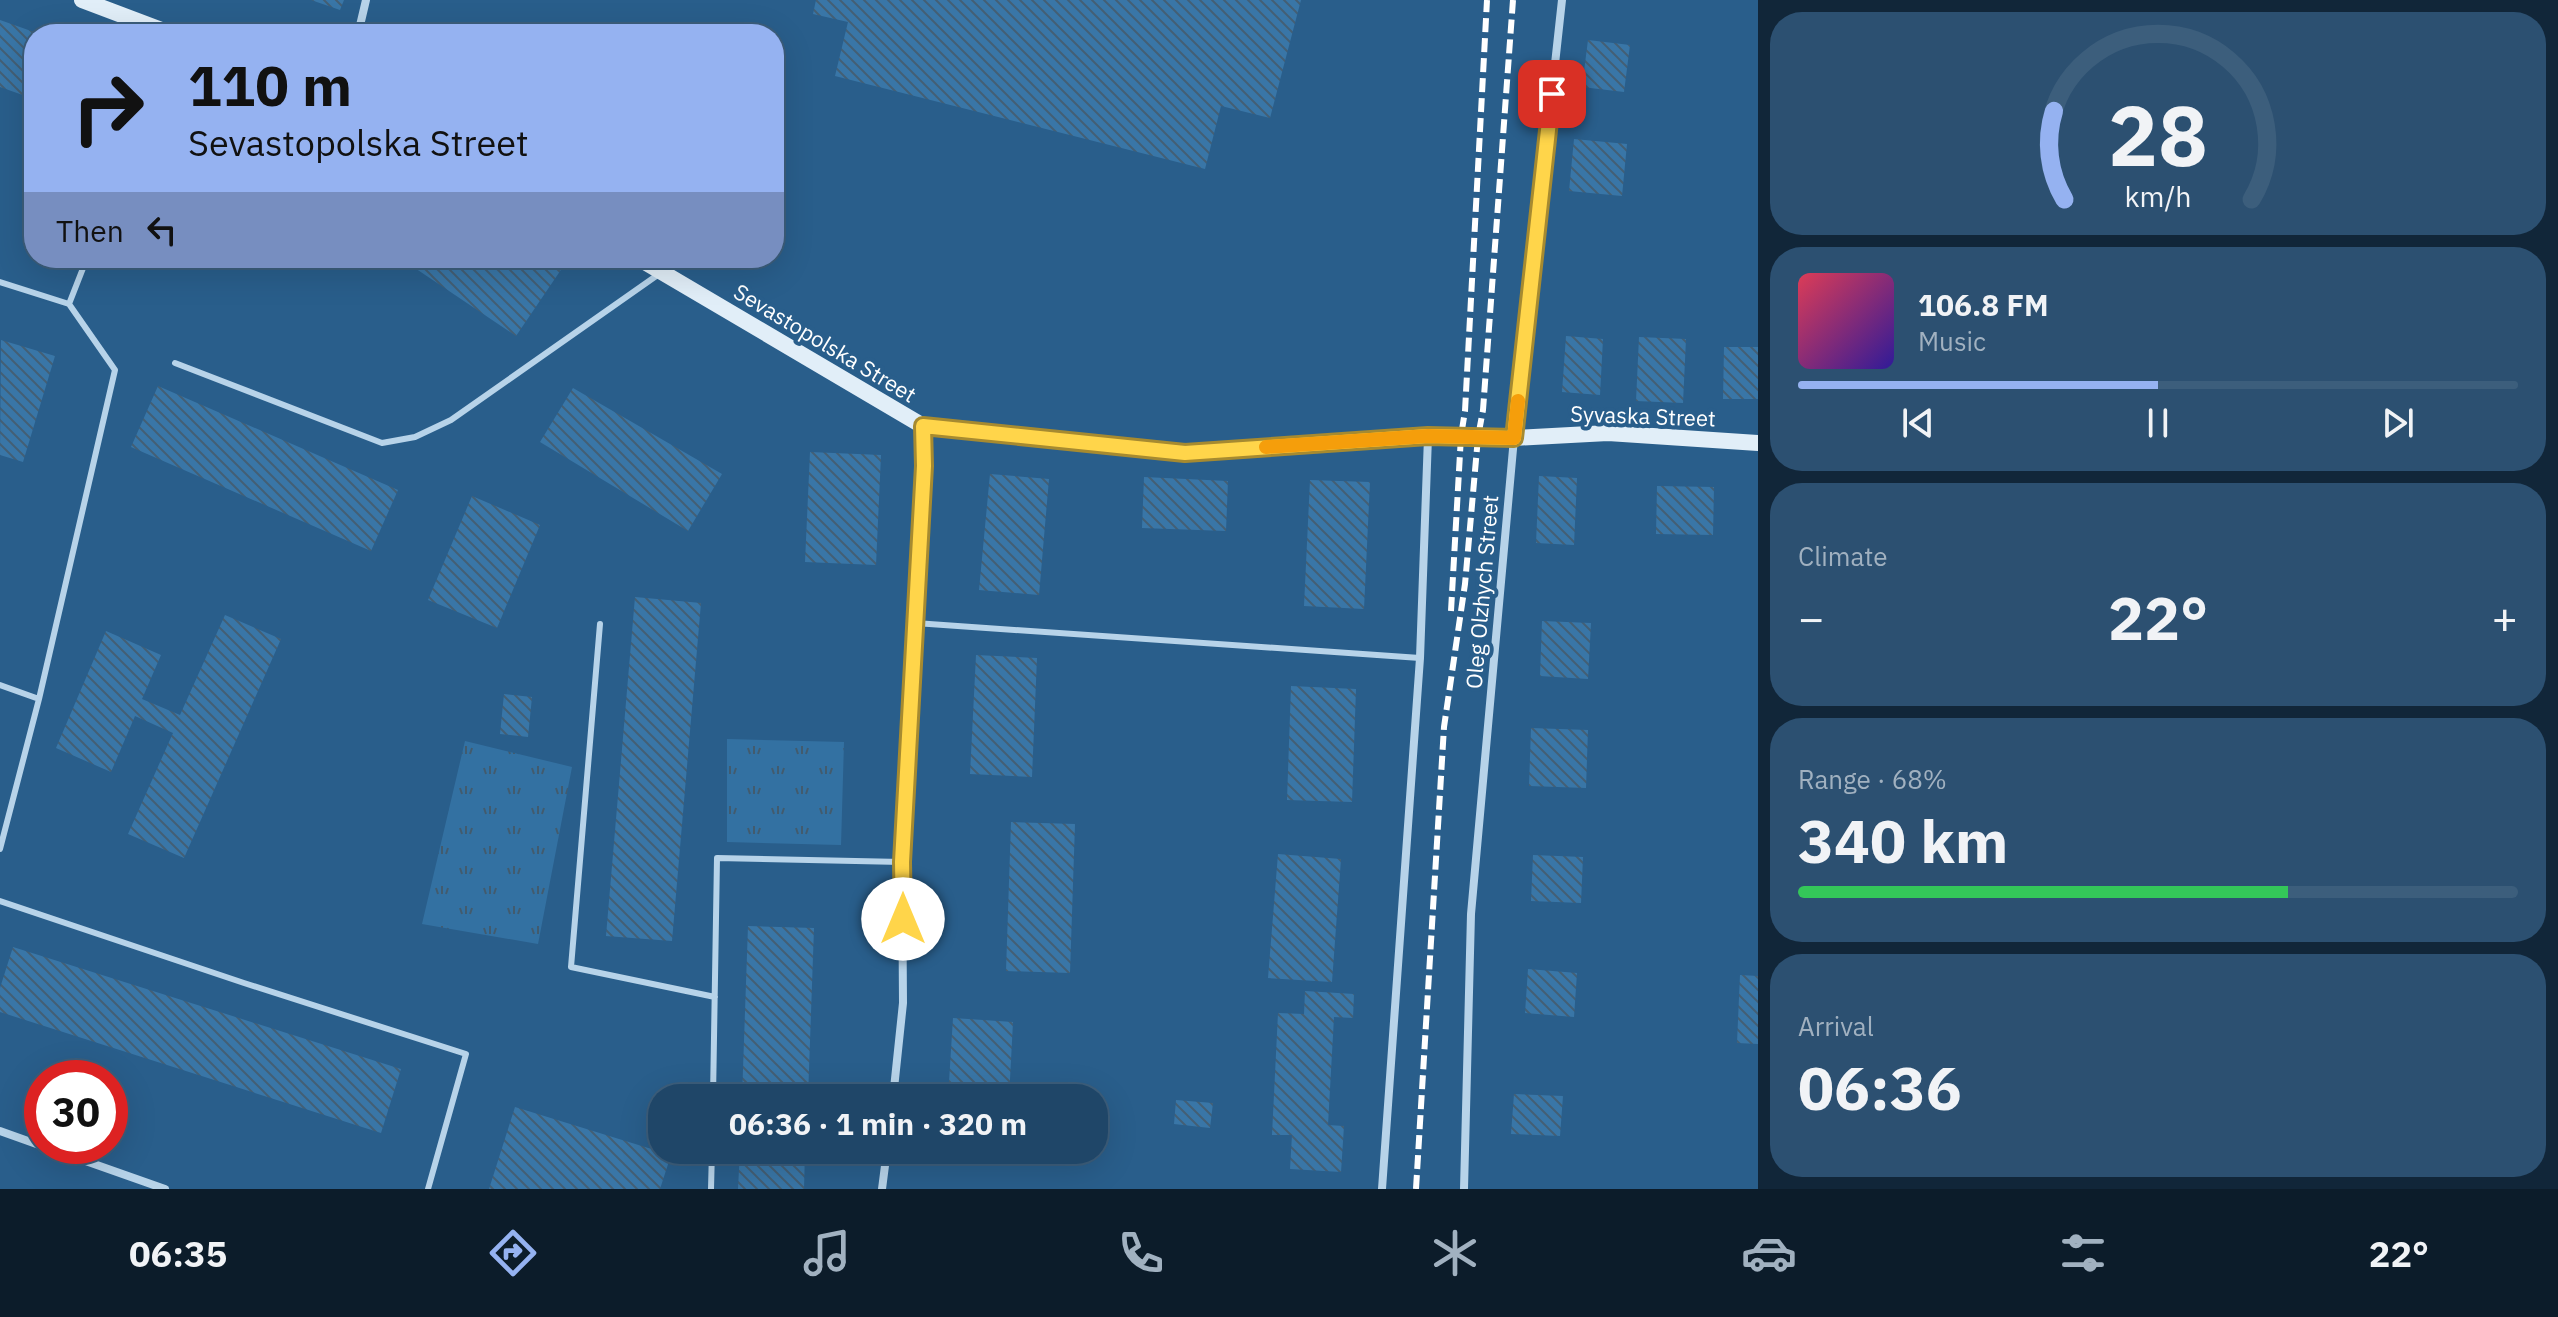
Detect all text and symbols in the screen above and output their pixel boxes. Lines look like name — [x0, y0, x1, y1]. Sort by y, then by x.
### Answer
text: 110 m — [188, 49, 352, 121]
icon: right — [56, 56, 160, 160]
pin — [1518, 60, 1586, 128]
icon: arrive — [1530, 72, 1574, 116]
text: 28 — [2108, 80, 2208, 188]
text: Sevastopolska Street — [188, 119, 529, 166]
text: km/h — [2124, 178, 2192, 215]
icon: left — [140, 208, 184, 252]
text: Then — [56, 211, 124, 250]
street label: Sevastopolska Street — [729, 277, 922, 409]
text: 106.8 FM — [1918, 285, 2049, 324]
text: Music — [1918, 324, 1986, 358]
street label: Syvaska Street — [1570, 398, 1716, 433]
icon: previous — [1896, 401, 1940, 445]
icon: pause — [2136, 401, 2180, 445]
icon: next — [2376, 401, 2420, 445]
street label: Oleg Olzhych Street — [1459, 494, 1504, 690]
text: Climate — [1798, 539, 1888, 573]
text: 22° — [2108, 578, 2208, 657]
text: − — [1798, 589, 1824, 646]
text: + — [2492, 589, 2518, 646]
text: Range · 68% — [1798, 762, 1947, 796]
text: 340 km — [1798, 801, 2008, 880]
position arrow — [861, 877, 945, 961]
text: Arrival — [1798, 1009, 1874, 1043]
text: 06:36 — [1798, 1048, 1962, 1127]
speed limit sign: 30 — [24, 1060, 128, 1164]
text: 06:36 · 1 min · 320 m — [729, 1104, 1027, 1143]
icon: directions — [485, 1225, 541, 1281]
icon: music — [799, 1225, 855, 1281]
icon: phone — [1113, 1225, 1169, 1281]
icon: climate — [1427, 1225, 1483, 1281]
icon: car — [1741, 1225, 1797, 1281]
icon: filters — [2055, 1225, 2111, 1281]
text: 06:35 — [129, 1230, 227, 1277]
text: 22° — [2369, 1230, 2429, 1277]

